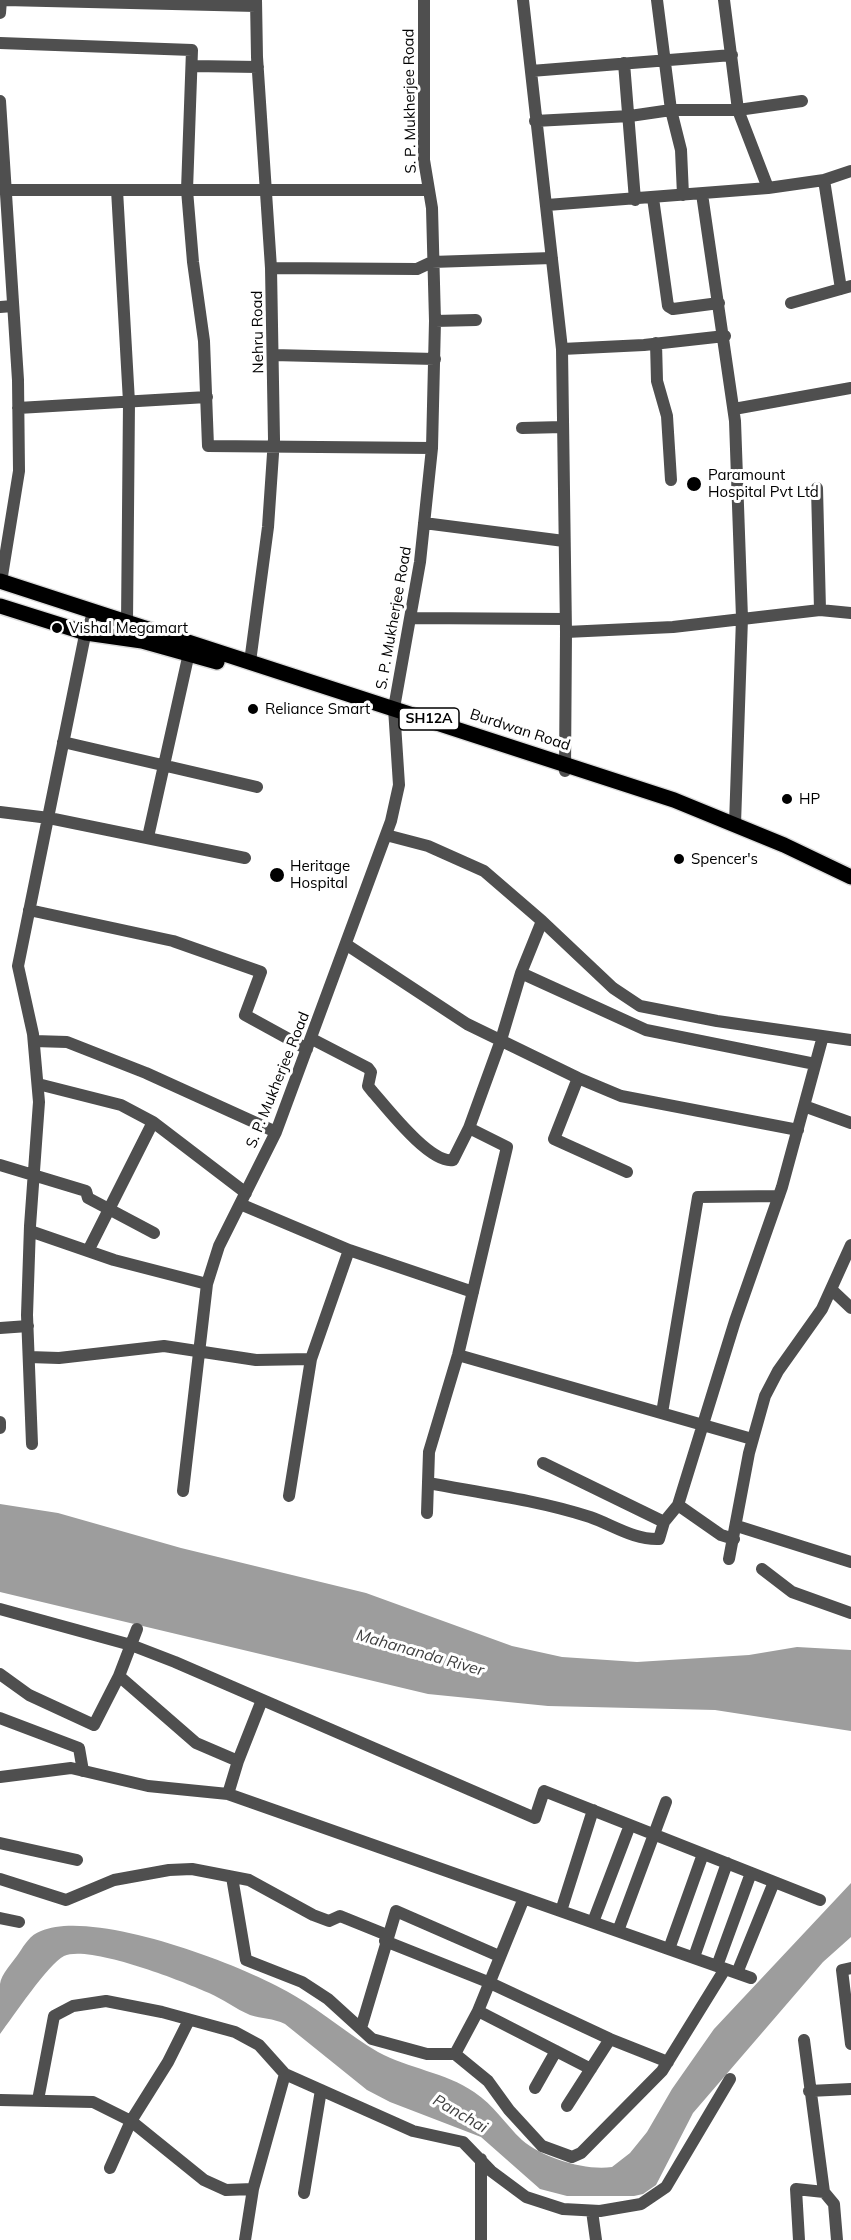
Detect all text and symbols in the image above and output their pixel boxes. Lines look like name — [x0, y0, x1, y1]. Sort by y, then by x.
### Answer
street label: S. P. Mukherjee Road — [400, 28, 420, 174]
street label: Nehru Road — [248, 290, 268, 374]
place label: Paramount Hospital Pvt Ltd — [708, 466, 819, 501]
marker: Paramount Hospital Pvt Ltd — [685, 475, 703, 493]
street label: S. P. Mukherjee Road — [373, 545, 415, 691]
place label: Vishal Megamart — [69, 619, 188, 637]
marker: Vishal Megamart — [50, 621, 64, 635]
place label: Reliance Smart — [265, 700, 370, 718]
marker: Reliance Smart — [246, 702, 260, 716]
street label: Burdwan Road — [467, 705, 573, 755]
road number: SH12A — [399, 708, 459, 730]
place label: HP — [799, 790, 820, 808]
marker: HP — [780, 792, 794, 806]
place label: Spencer's — [691, 850, 758, 868]
marker: Spencer's — [672, 852, 686, 866]
place label: Heritage Hospital — [290, 857, 350, 892]
marker: Heritage Hospital — [268, 866, 286, 884]
street label: S. P. Mukherjee Road — [242, 1009, 314, 1151]
water label: Mahananda River — [354, 1626, 486, 1680]
water label: Panchai — [429, 2091, 491, 2137]

